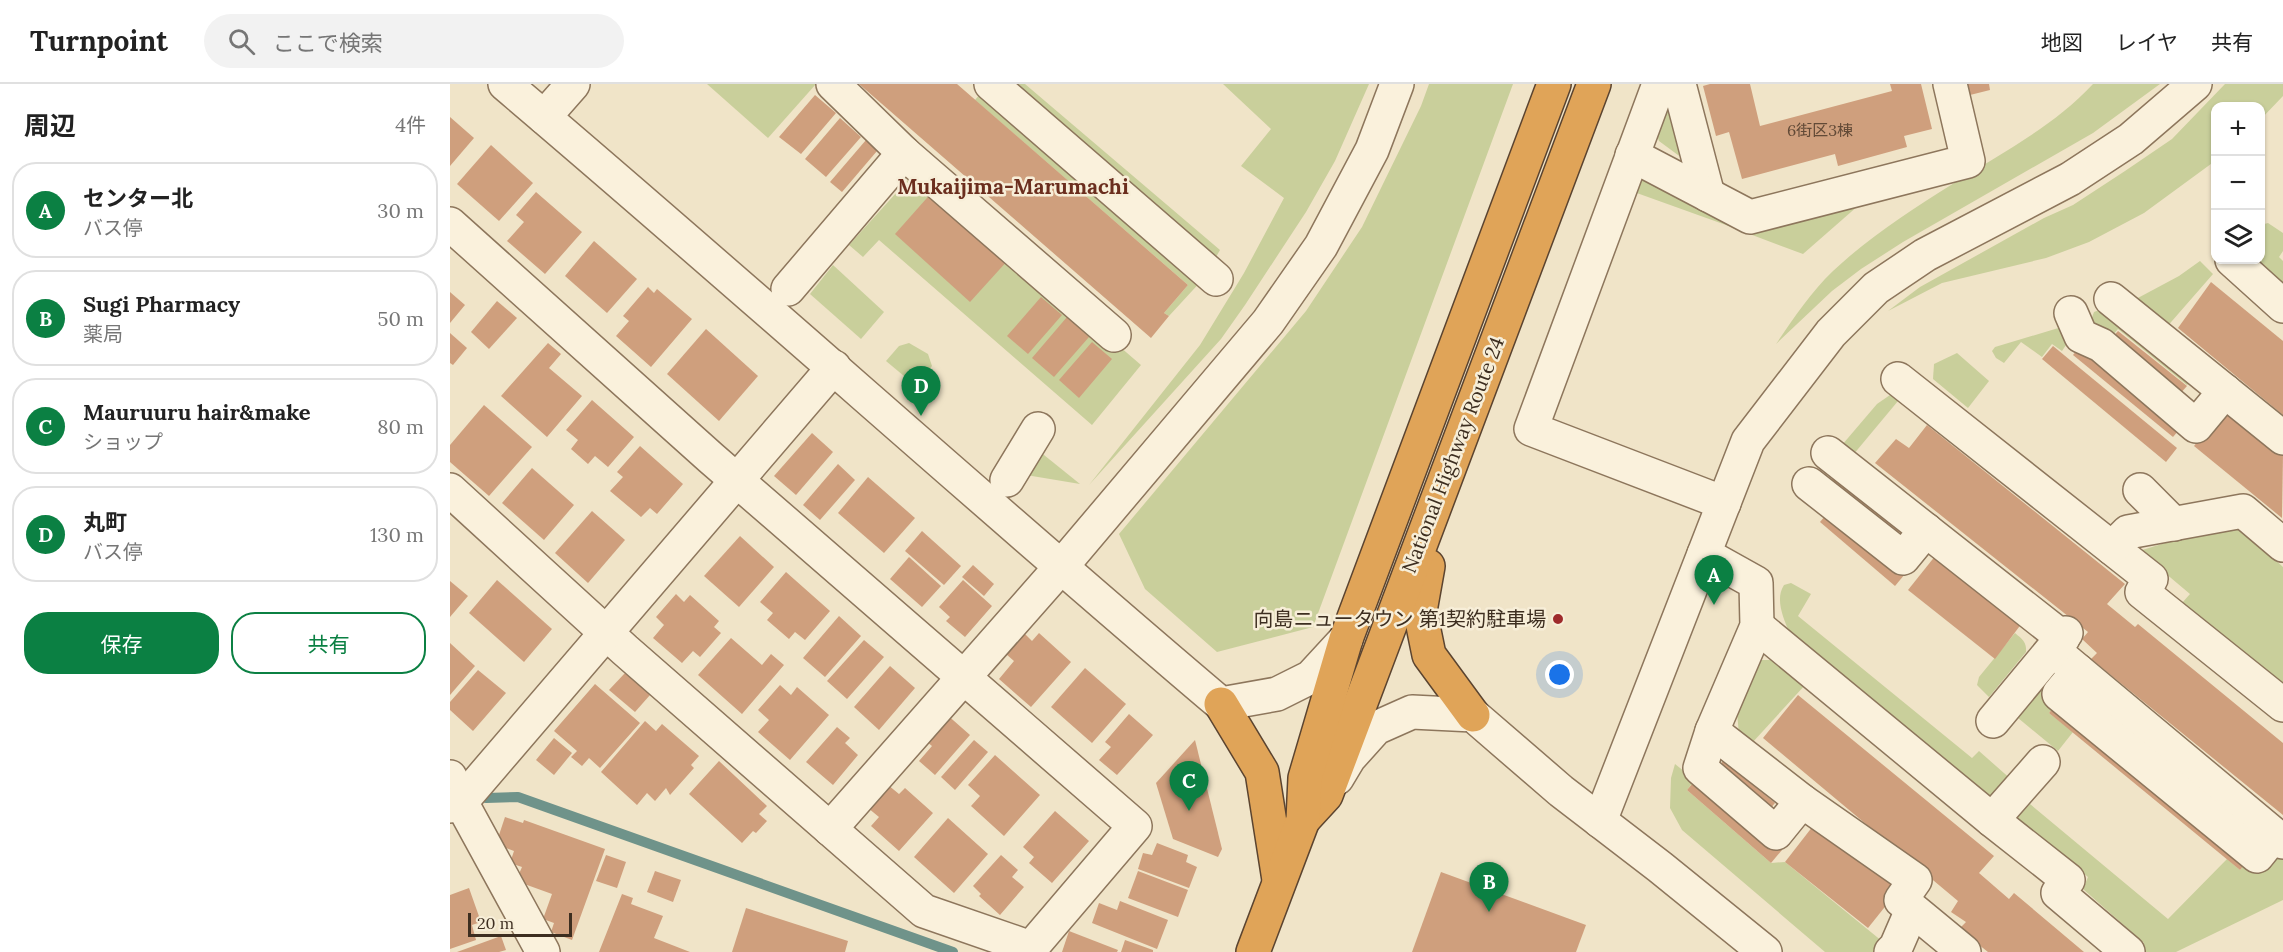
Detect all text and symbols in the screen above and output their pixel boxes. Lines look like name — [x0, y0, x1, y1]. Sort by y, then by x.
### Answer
search box — [204, 14, 624, 68]
text: Turnpoint — [30, 23, 168, 59]
icon: search — [225, 25, 258, 58]
text: ここで検索 — [273, 29, 383, 57]
text: 地図 — [2041, 29, 2083, 56]
text: レイヤ — [2116, 29, 2178, 56]
text: 共有 — [2211, 29, 2253, 56]
map controls — [2211, 102, 2265, 264]
button: + — [2211, 102, 2265, 156]
text: 周辺 — [24, 109, 76, 142]
text: 4件 — [395, 112, 426, 137]
house number: 6街区3棟 — [1787, 120, 1853, 140]
button: − — [2211, 156, 2265, 210]
district label: Mukaijima-Marumachi — [897, 173, 1129, 200]
text: センター北 — [83, 184, 193, 212]
text: A — [39, 198, 52, 223]
text: 30 m — [377, 198, 424, 223]
button: layers — [2211, 210, 2265, 264]
text: バス停 — [83, 215, 143, 240]
text: Sugi Pharmacy — [83, 290, 240, 318]
text: B — [39, 306, 52, 331]
text: 50 m — [378, 306, 424, 331]
text: 薬局 — [83, 321, 123, 346]
street label: National Highway Route 24 — [1396, 333, 1509, 576]
pin: D — [902, 366, 940, 416]
text: Mauruuru hair&make — [83, 398, 311, 426]
text: C — [39, 414, 52, 439]
text: 80 m — [377, 414, 424, 439]
text: ショップ — [83, 429, 163, 454]
text: 丸町 — [83, 508, 127, 536]
text: D — [38, 522, 53, 547]
text: 130 m — [370, 522, 424, 547]
text: バス停 — [83, 539, 143, 564]
pin: A — [1694, 556, 1734, 605]
place label: 向島ニュータウン 第1契約駐車場 — [1253, 606, 1546, 631]
button: 保存 — [24, 612, 219, 674]
button: 共有 — [231, 612, 426, 674]
marker: 向島ニュータウン 第1契約駐車場 — [1551, 612, 1565, 626]
your location — [1545, 660, 1574, 689]
pin: C — [1170, 762, 1208, 811]
pin: B — [1470, 862, 1508, 912]
scale bar — [468, 910, 572, 938]
text: 20 m — [477, 913, 514, 933]

